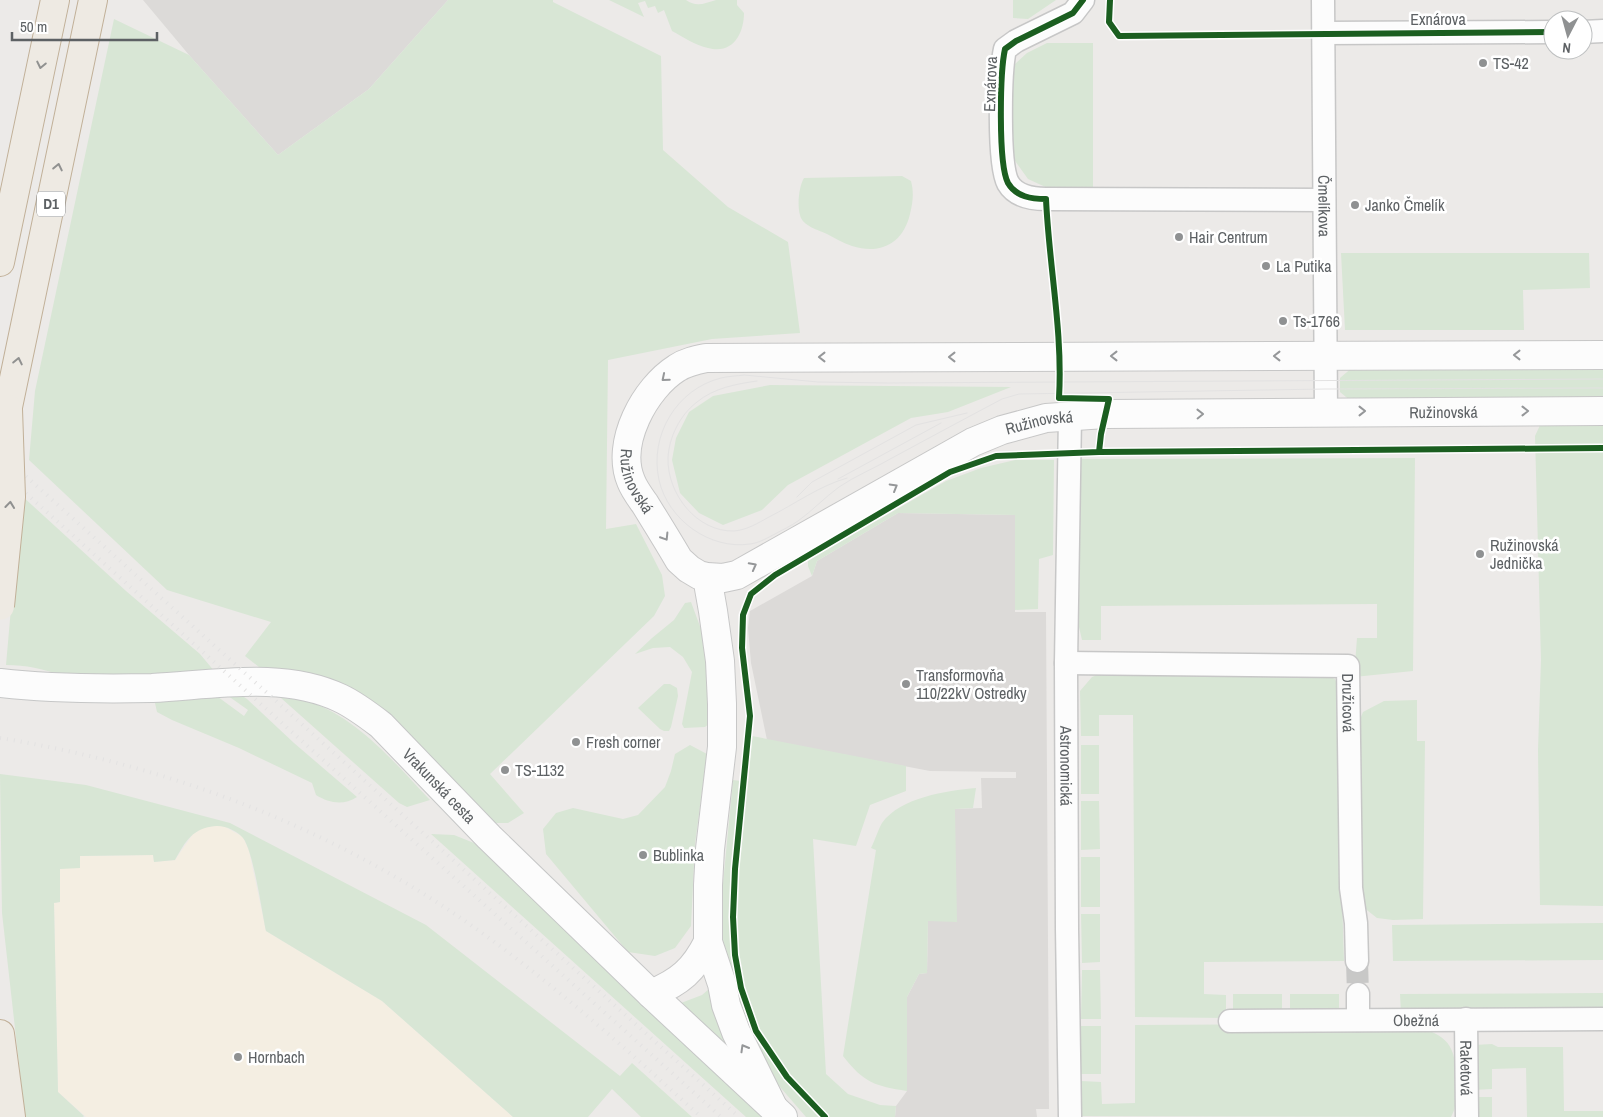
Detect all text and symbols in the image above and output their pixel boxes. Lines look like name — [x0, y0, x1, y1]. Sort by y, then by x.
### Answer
street label: Exnárova — [1410, 8, 1466, 30]
scale bar — [12, 10, 158, 42]
north arrow — [1543, 10, 1593, 60]
text: 50 m — [20, 16, 47, 37]
text: N — [1562, 39, 1572, 57]
place label: TS-42 — [1493, 52, 1529, 74]
street label: Exnárova — [978, 55, 1002, 112]
marker: TS-42 — [1477, 57, 1489, 69]
one-way arrow — [36, 60, 47, 69]
one-way arrow — [53, 163, 63, 172]
street label: Čmelíkova — [1313, 175, 1336, 238]
road number: D1 — [37, 192, 65, 216]
place label: Janko Čmelík — [1365, 194, 1445, 216]
marker: Janko Čmelík — [1349, 199, 1361, 211]
place label: Hair Centrum — [1189, 226, 1268, 248]
marker: Hair Centrum — [1173, 231, 1185, 243]
place label: La Putika — [1276, 255, 1332, 277]
marker: La Putika — [1260, 260, 1272, 272]
place label: Ts-1766 — [1293, 310, 1340, 332]
marker: Ts-1766 — [1277, 315, 1289, 327]
one-way arrow — [1513, 350, 1520, 360]
one-way arrow — [1110, 351, 1118, 362]
one-way arrow — [1273, 351, 1280, 361]
one-way arrow — [817, 352, 825, 362]
one-way arrow — [948, 352, 956, 362]
one-way arrow — [13, 356, 23, 365]
one-way arrow — [661, 372, 670, 381]
street label: Ružinovská — [1409, 401, 1478, 423]
street label: Ružinovská — [1003, 405, 1074, 440]
one-way arrow — [1359, 406, 1367, 417]
one-way arrow — [1522, 406, 1529, 416]
one-way arrow — [1196, 408, 1204, 419]
street label: Ružinovská — [615, 448, 659, 518]
one-way arrow — [889, 483, 898, 493]
one-way arrow — [4, 501, 15, 509]
one-way arrow — [659, 531, 669, 540]
place label: Ružinovská Jednička — [1490, 534, 1559, 574]
marker: Ružinovská Jednička — [1474, 548, 1486, 560]
one-way arrow — [748, 562, 757, 572]
place label: Transformovňa 110/22kV Ostredky — [916, 664, 1027, 704]
street label: Družicová — [1337, 673, 1360, 733]
marker: Transformovňa 110/22kV Ostredky — [900, 678, 912, 690]
street label: Astronomická — [1055, 725, 1078, 807]
place label: Fresh corner — [586, 731, 661, 753]
marker: Fresh corner — [570, 736, 582, 748]
street label: Vrakunská cesta — [398, 743, 481, 828]
place label: TS-1132 — [515, 759, 564, 781]
marker: TS-1132 — [499, 764, 511, 776]
place label: Bublinka — [653, 844, 705, 866]
marker: Bublinka — [637, 849, 649, 861]
street label: Obežná — [1393, 1009, 1440, 1031]
street label: Raketová — [1455, 1040, 1478, 1097]
one-way arrow — [740, 1044, 750, 1053]
place label: Hornbach — [248, 1046, 305, 1068]
marker: Hornbach — [232, 1051, 244, 1063]

